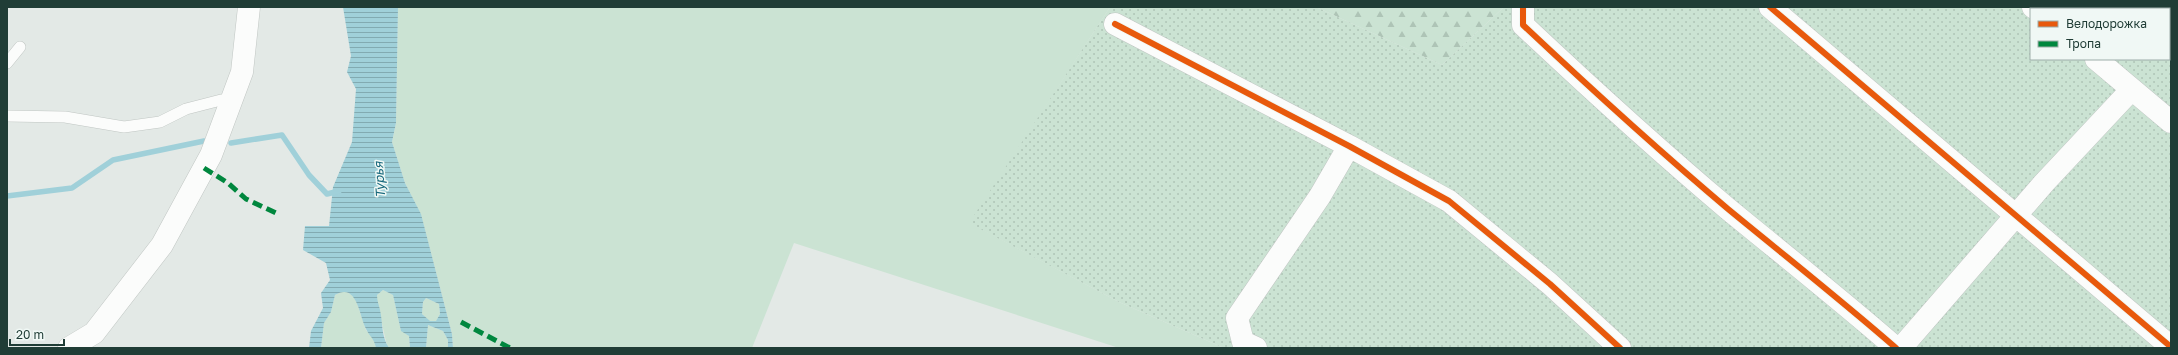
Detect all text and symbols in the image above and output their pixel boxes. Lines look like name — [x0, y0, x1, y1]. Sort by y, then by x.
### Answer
legend — [2030, 8, 2170, 60]
text: Велодорожка — [2066, 16, 2147, 31]
text: Тропа — [2066, 36, 2101, 51]
water label: Турья — [370, 160, 388, 199]
scale bar — [10, 321, 64, 347]
text: 20 m — [16, 327, 44, 342]

